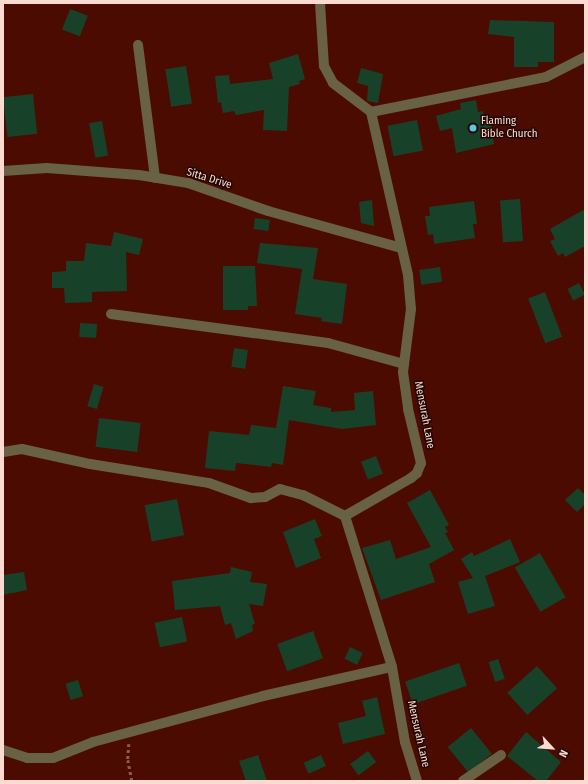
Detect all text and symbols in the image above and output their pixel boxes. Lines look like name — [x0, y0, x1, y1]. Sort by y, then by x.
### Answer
place label: Flaming Bible Church — [481, 115, 538, 141]
marker: Flaming Bible Church — [468, 123, 478, 133]
street label: Sitta Drive — [185, 166, 233, 192]
street label: Mensurah Lane — [411, 380, 437, 450]
street label: Mensurah Lane — [404, 699, 432, 769]
north arrow — [532, 728, 572, 768]
text: N — [556, 748, 571, 759]

